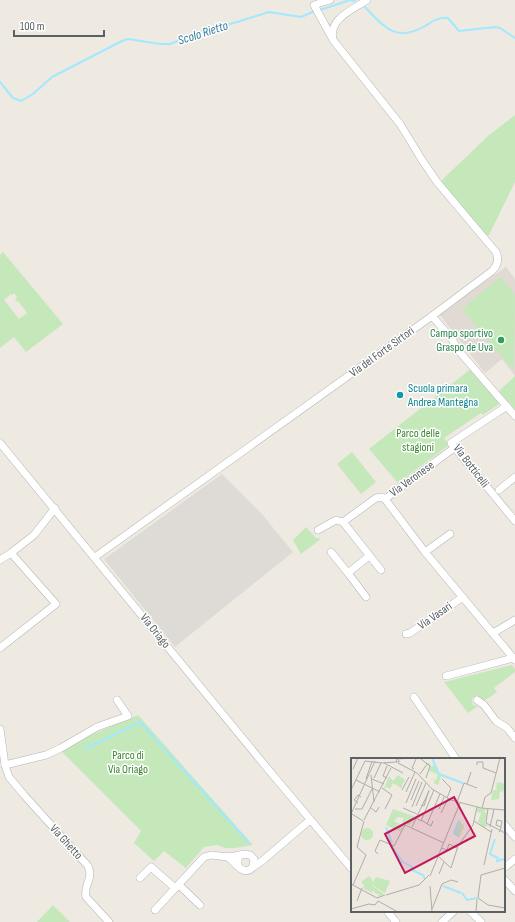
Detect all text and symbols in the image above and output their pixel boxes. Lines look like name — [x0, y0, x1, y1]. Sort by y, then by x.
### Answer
scale bar — [14, 12, 104, 38]
water label: Scolo Rietto — [176, 17, 231, 49]
text: 100 m — [20, 19, 45, 34]
street label: Via del Forte Sirtori — [347, 323, 417, 381]
place label: Campo sportivo Graspo de Uva — [430, 326, 493, 355]
marker: Campo sportivo Graspo de Uva — [496, 335, 506, 345]
place label: Scuola primara Andrea Mantegna — [407, 381, 478, 410]
marker: Scuola primara Andrea Mantegna — [395, 390, 405, 400]
park label: Parco delle stagioni — [396, 426, 440, 455]
street label: Via Botticelli — [450, 441, 492, 491]
street label: Via Veronese — [387, 458, 437, 500]
street label: Via Vasari — [415, 599, 455, 633]
street label: Via Oriago — [137, 611, 173, 651]
park label: Parco di Via Oriago — [108, 748, 148, 777]
inset map — [351, 758, 505, 912]
street label: Via Ghetto — [46, 821, 86, 863]

